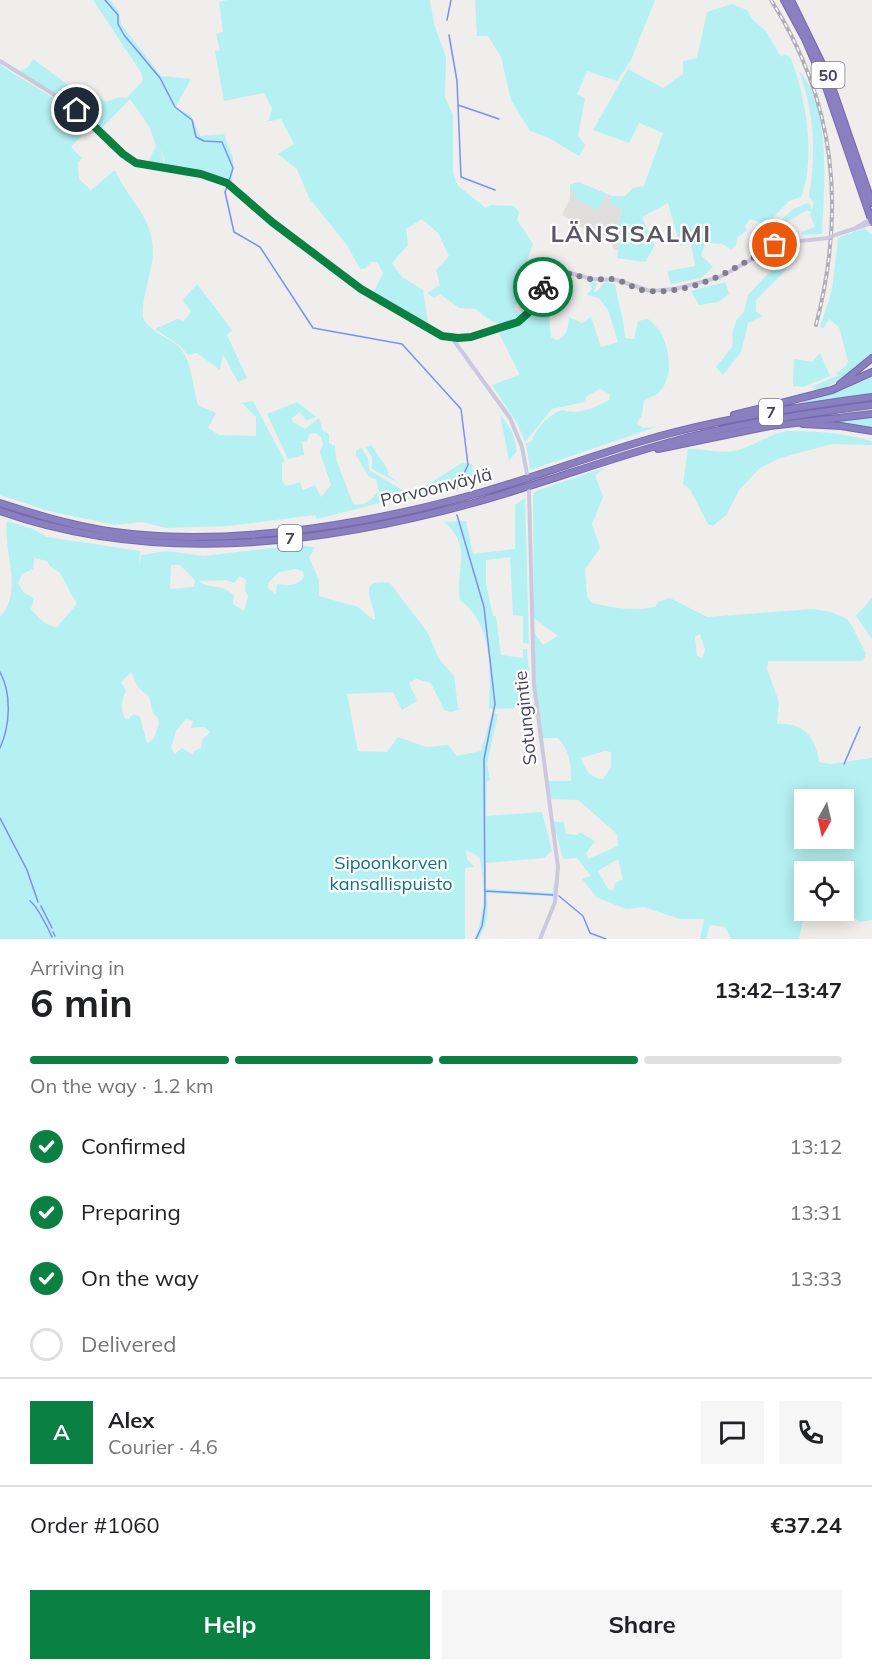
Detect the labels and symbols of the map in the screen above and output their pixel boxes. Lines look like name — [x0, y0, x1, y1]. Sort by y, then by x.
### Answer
road number: 50 — [812, 62, 844, 88]
pin — [51, 84, 102, 135]
district label: LÄNSISALMI — [551, 218, 712, 248]
pin — [749, 219, 800, 270]
courier — [513, 257, 573, 317]
road number: 7 — [759, 399, 783, 425]
street label: Porvoonväylä — [378, 462, 494, 512]
road number: 7 — [278, 525, 302, 551]
street label: Sotungintie — [509, 670, 541, 766]
north arrow — [794, 789, 854, 849]
park label: Sipoonkorven kansallispuisto — [330, 851, 452, 895]

